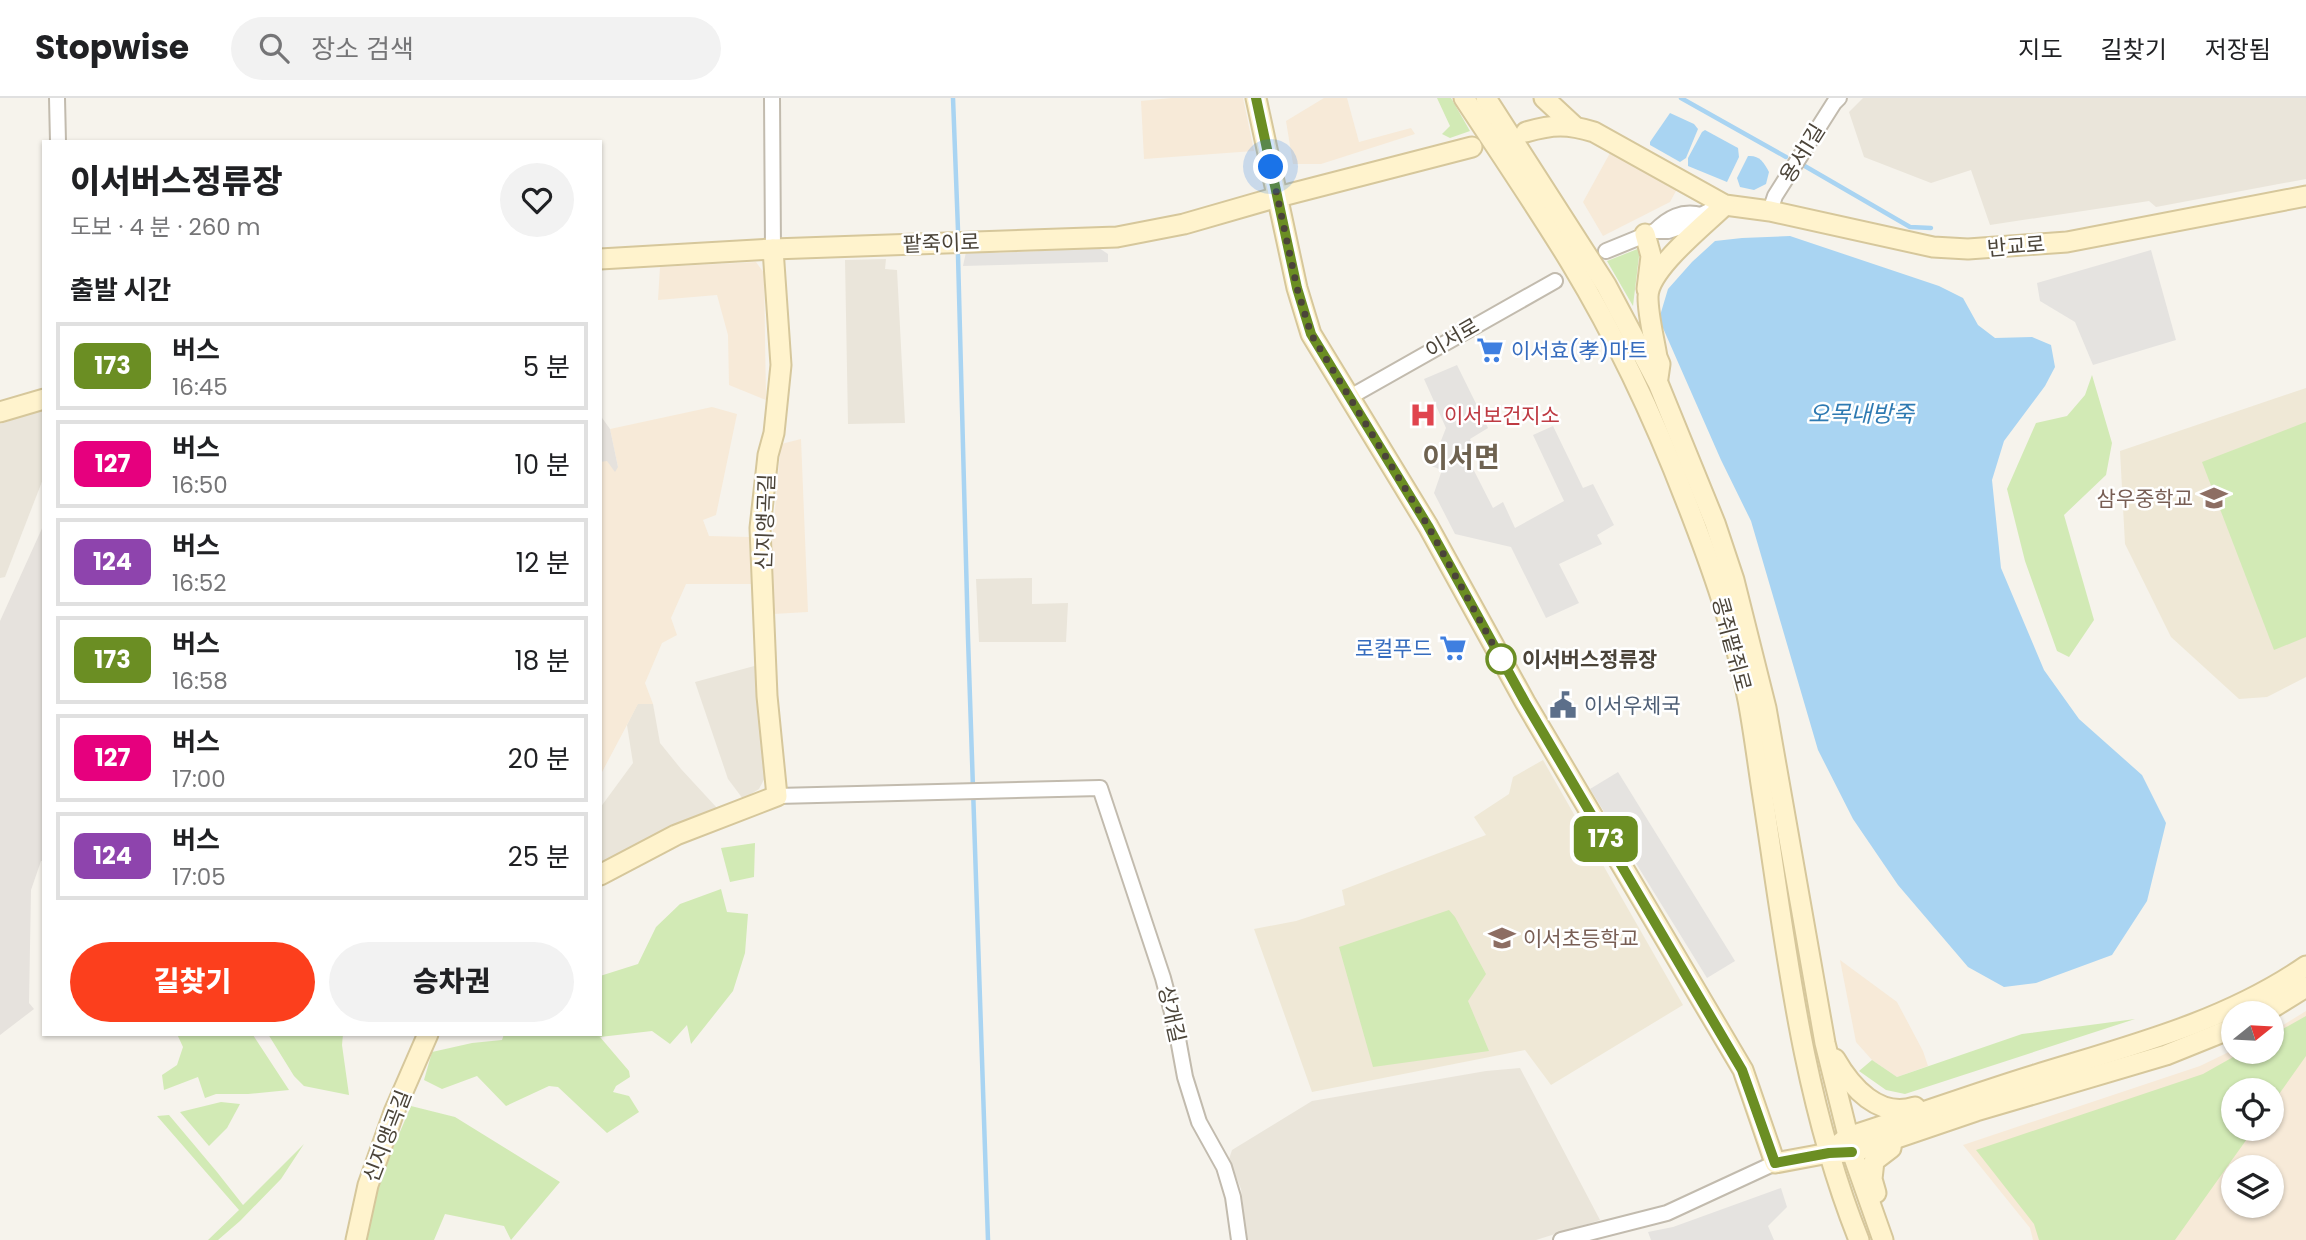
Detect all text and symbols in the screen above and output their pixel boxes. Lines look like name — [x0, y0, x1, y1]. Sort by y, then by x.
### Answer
search box — [231, 17, 721, 80]
text: Stopwise — [35, 24, 189, 71]
icon: search — [255, 29, 293, 67]
text: 장소 검색 — [311, 31, 414, 67]
text: 지도 — [2018, 33, 2063, 66]
text: 길찾기 — [2101, 33, 2167, 66]
text: 저장됨 — [2205, 33, 2271, 66]
street label: 용서1길 — [1773, 118, 1831, 188]
your location — [1253, 149, 1288, 184]
text: 이서버스정류장 — [70, 158, 283, 205]
button: heart — [500, 163, 574, 237]
text: 도보 · 4 분 · 260 m — [70, 211, 261, 243]
street label: 팥죽이로 — [902, 227, 980, 259]
street label: 반교로 — [1986, 229, 2046, 263]
text: 출발 시간 — [70, 272, 171, 308]
street label: 이서로 — [1420, 311, 1484, 365]
text: 버스 — [172, 332, 220, 368]
supermarket icon: 이서효(孝)마트 — [1475, 335, 1505, 365]
place label: 이서효(孝)마트 — [1511, 336, 1648, 365]
text: 173 — [94, 349, 131, 382]
text: 5 분 — [523, 349, 570, 385]
text: 16:45 — [172, 371, 228, 403]
water label: 오목내방죽 — [1808, 398, 1916, 430]
hospital icon: 이서보건지소 — [1408, 400, 1438, 430]
place label: 이서보건지소 — [1444, 401, 1560, 430]
text: 버스 — [172, 430, 220, 466]
district label: 이서면 — [1422, 438, 1500, 477]
text: 127 — [95, 447, 130, 480]
text: 10 분 — [514, 447, 570, 483]
text: 16:50 — [172, 469, 228, 501]
street label: 신지앵곡길 — [749, 473, 781, 571]
school or university icon: 삼우중학교 — [2199, 483, 2229, 513]
place label: 삼우중학교 — [2096, 484, 2193, 513]
text: 버스 — [172, 528, 220, 564]
text: 124 — [93, 545, 132, 578]
text: 12 분 — [516, 545, 570, 581]
text: 16:52 — [172, 567, 227, 599]
street label: 콩쥐팥쥐로 — [1705, 594, 1759, 694]
text: 버스 — [172, 626, 220, 662]
supermarket icon: 로컬푸드 — [1438, 633, 1468, 663]
place label: 로컬푸드 — [1355, 634, 1432, 663]
text: 173 — [94, 643, 131, 676]
text: 18 분 — [514, 643, 570, 679]
marker: 이서버스정류장 — [1486, 644, 1516, 674]
place label: 이서버스정류장 — [1522, 645, 1657, 674]
text: 16:58 — [172, 665, 228, 697]
public building icon: 이서우체국 — [1548, 690, 1578, 720]
place label: 이서우체국 — [1584, 691, 1681, 720]
text: 버스 — [172, 724, 220, 760]
text: 127 — [95, 741, 130, 774]
text: 20 분 — [508, 741, 570, 777]
text: 17:00 — [172, 763, 226, 795]
line badge: 173 — [1566, 816, 1646, 862]
text: 버스 — [172, 822, 220, 858]
text: 173 — [1588, 822, 1624, 855]
text: 124 — [93, 839, 132, 872]
text: 25 분 — [508, 839, 570, 875]
text: 17:05 — [172, 861, 226, 893]
school or university icon: 이서초등학교 — [1487, 923, 1517, 953]
place label: 이서초등학교 — [1523, 924, 1639, 953]
button: 길찾기 — [70, 942, 315, 1022]
button: 승차권 — [329, 942, 574, 1022]
street label: 상개길 — [1151, 982, 1193, 1046]
north arrow — [2221, 1001, 2284, 1064]
map controls — [2221, 1001, 2284, 1218]
button: locate — [2221, 1078, 2284, 1141]
street label: 신지앵곡길 — [356, 1086, 418, 1186]
button: layers — [2221, 1155, 2284, 1218]

